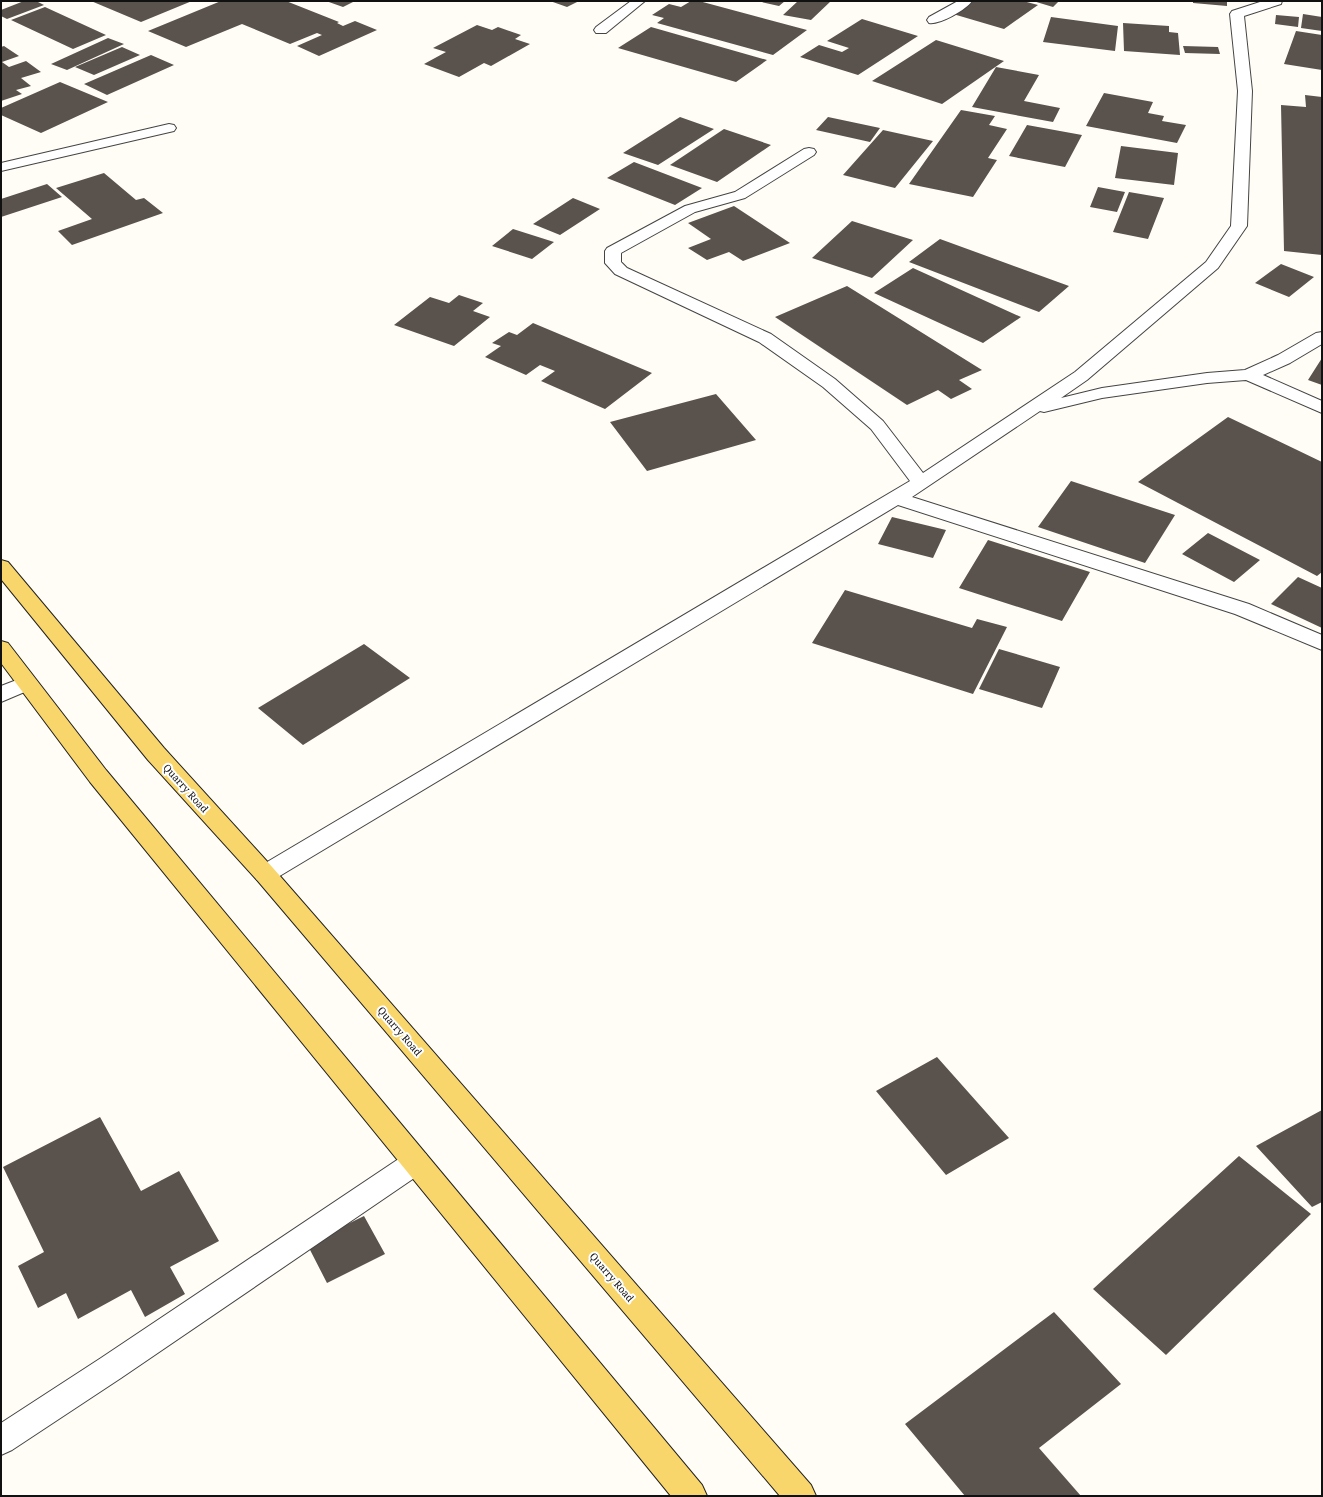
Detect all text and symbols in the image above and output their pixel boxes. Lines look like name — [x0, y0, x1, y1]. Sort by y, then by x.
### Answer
street label: Quarry Road — [160, 761, 212, 815]
street label: Quarry Road — [375, 1003, 425, 1059]
street label: Quarry Road — [587, 1249, 637, 1305]

